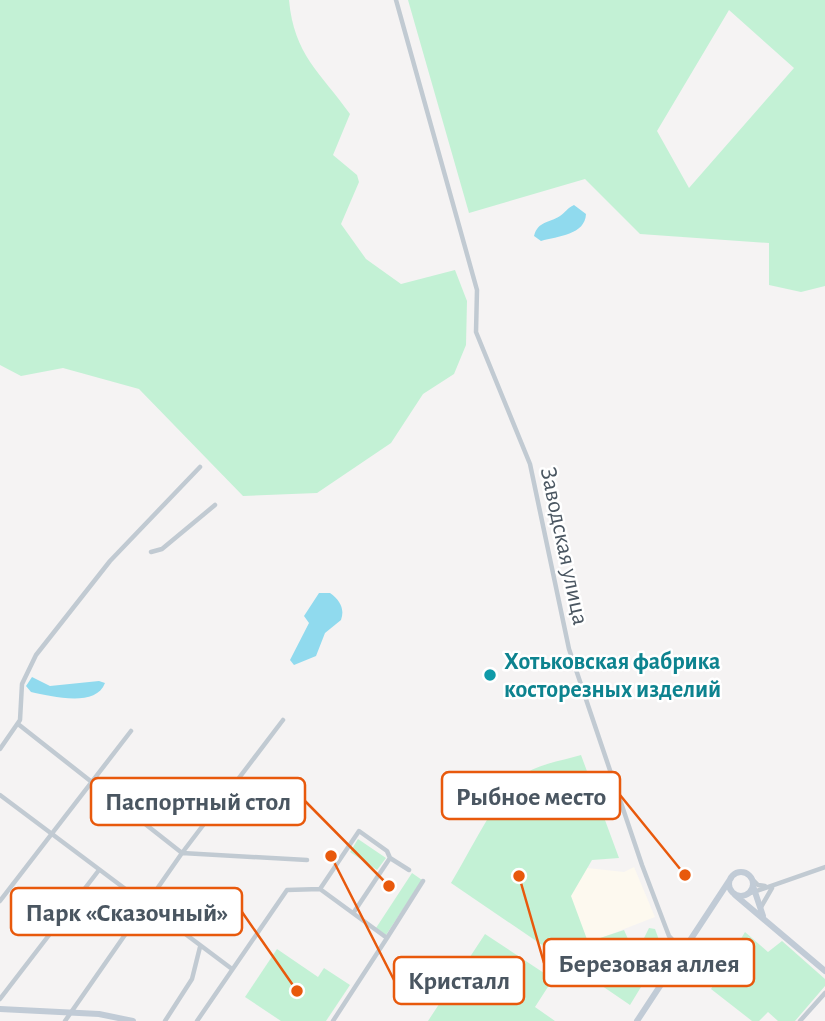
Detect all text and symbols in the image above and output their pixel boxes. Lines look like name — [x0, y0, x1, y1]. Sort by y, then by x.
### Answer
street label: Заводская улица — [536, 465, 592, 627]
place label: Хотьковская фабрика косторезных изделий — [504, 650, 721, 702]
marker: Хотьковская фабрика косторезных изделий — [482, 667, 498, 683]
callout: Рыбное место — [442, 772, 620, 819]
callout: Паспортный стол — [91, 778, 305, 825]
text: Рыбное место — [456, 784, 606, 810]
text: Паспортный стол — [105, 789, 291, 815]
callout: Парк «Сказочный» — [11, 888, 242, 935]
text: Парк «Сказочный» — [26, 900, 228, 926]
callout: Березовая аллея — [544, 939, 754, 986]
text: Березовая аллея — [558, 951, 740, 977]
callout: Кристалл — [394, 957, 524, 1004]
text: Кристалл — [408, 968, 510, 994]

